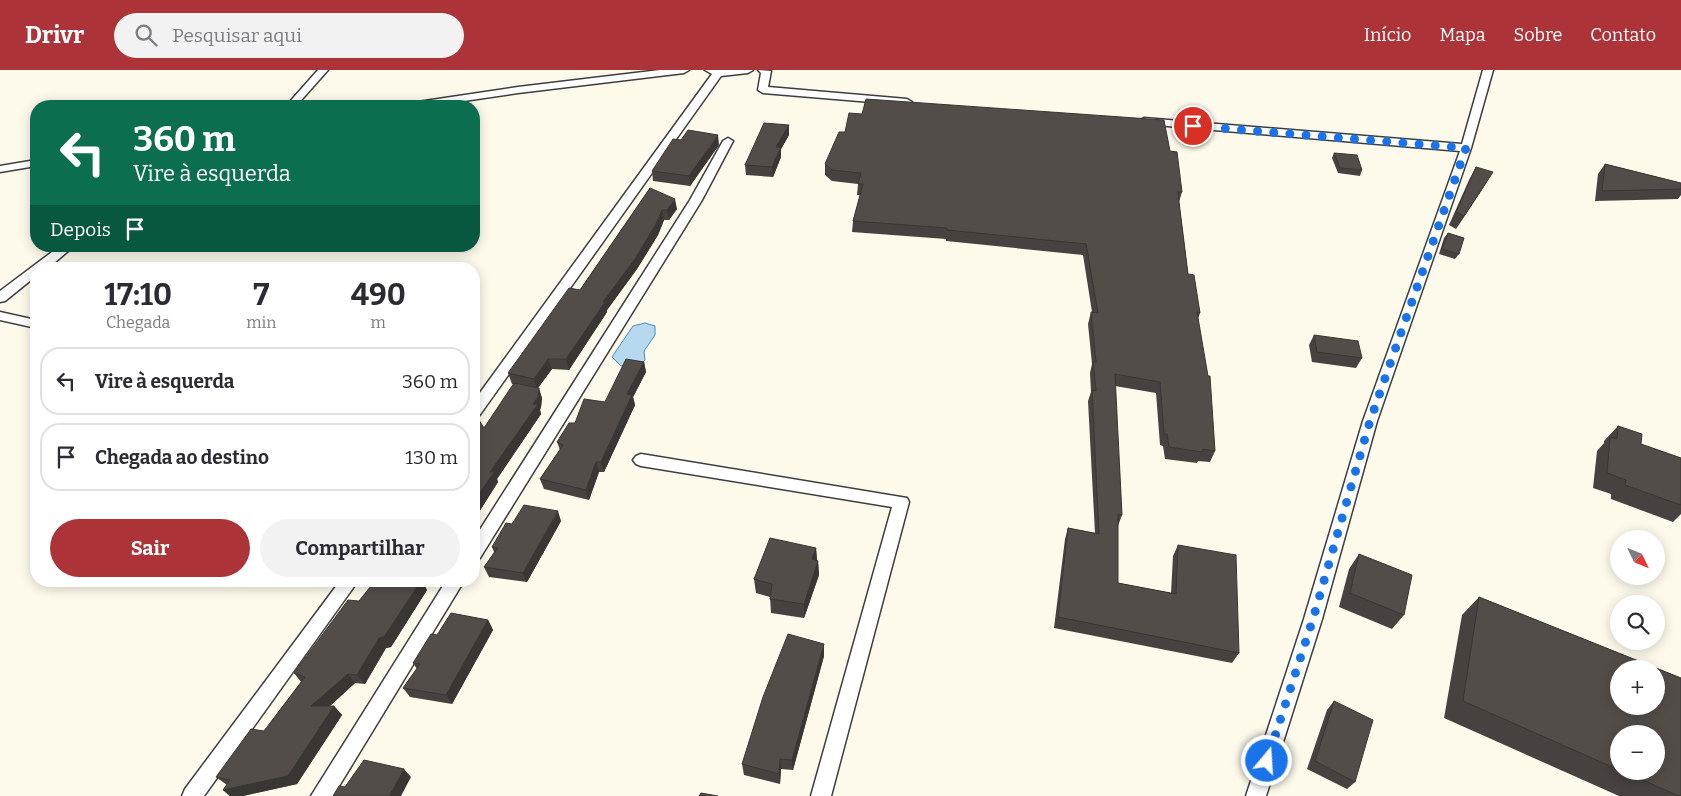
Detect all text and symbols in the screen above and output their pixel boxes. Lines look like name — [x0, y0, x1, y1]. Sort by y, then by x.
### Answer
search box — [114, 13, 464, 58]
text: Drivr — [25, 21, 84, 49]
icon: search — [132, 21, 160, 49]
text: Pesquisar aqui — [172, 24, 302, 47]
text: Início — [1364, 24, 1411, 46]
text: Mapa — [1439, 24, 1486, 46]
text: Sobre — [1514, 24, 1562, 46]
text: Contato — [1590, 24, 1656, 46]
pin — [1172, 105, 1214, 147]
icon: arrive — [1179, 112, 1207, 140]
text: 360 m — [133, 118, 236, 160]
icon: left — [50, 120, 115, 185]
text: Vire à esquerda — [133, 160, 291, 187]
icon: arrive — [121, 215, 149, 243]
text: Depois — [50, 218, 111, 241]
text: 17:10 — [104, 277, 172, 313]
text: 7 — [253, 277, 269, 313]
text: 490 — [351, 277, 406, 313]
text: Chegada — [106, 313, 170, 332]
text: min — [246, 313, 276, 332]
text: m — [371, 313, 386, 332]
icon: left — [52, 367, 80, 395]
text: Vire à esquerda — [95, 370, 234, 393]
text: 360 m — [402, 370, 458, 393]
icon: arrive — [52, 443, 80, 471]
text: Chegada ao destino — [95, 446, 269, 469]
text: 130 m — [405, 446, 458, 469]
button: Sair — [50, 519, 250, 577]
button: Compartilhar — [260, 519, 460, 577]
north arrow — [1610, 530, 1665, 585]
map controls — [1610, 530, 1665, 780]
button: search — [1610, 595, 1665, 650]
button: + — [1610, 660, 1665, 715]
button: − — [1610, 725, 1665, 780]
position arrow — [1240, 734, 1292, 786]

